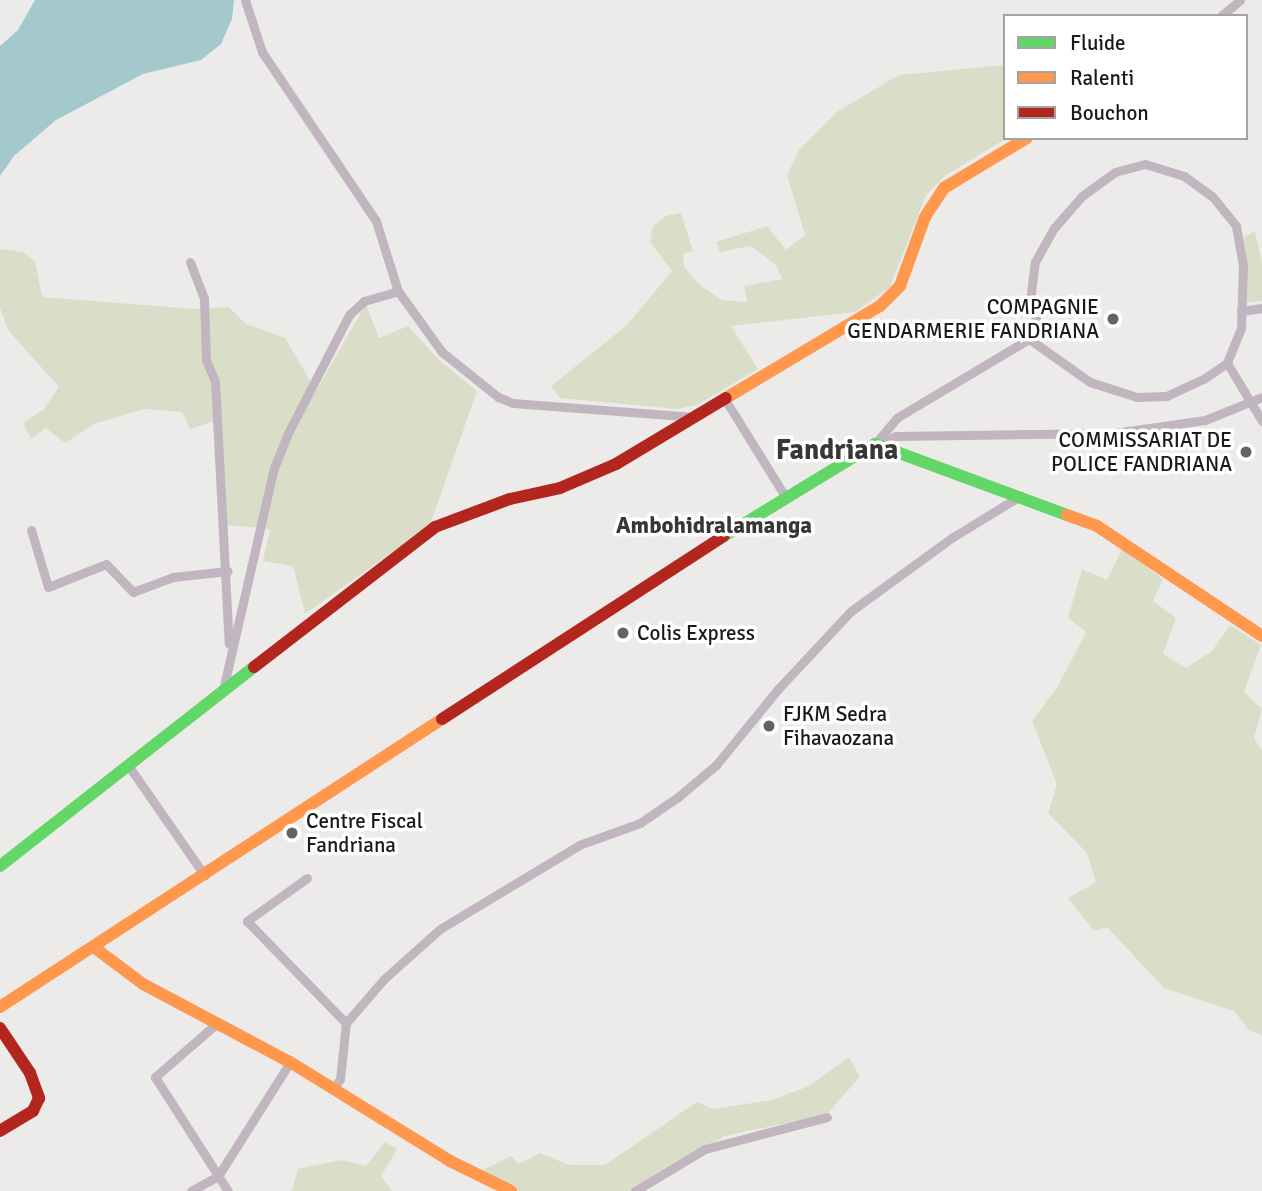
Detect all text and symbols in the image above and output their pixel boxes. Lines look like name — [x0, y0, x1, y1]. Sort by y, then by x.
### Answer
legend — [1003, 14, 1248, 140]
text: Fluide — [1070, 30, 1126, 56]
text: Ralenti — [1070, 65, 1134, 91]
text: Bouchon — [1070, 100, 1149, 126]
place label: COMPAGNIE GENDARMERIE FANDRIANA — [847, 294, 1099, 344]
marker: COMPAGNIE GENDARMERIE FANDRIANA — [1105, 311, 1121, 327]
place label: COMMISSARIAT DE POLICE FANDRIANA — [1051, 427, 1232, 477]
district label: Fandriana — [776, 433, 898, 467]
marker: COMMISSARIAT DE POLICE FANDRIANA — [1238, 444, 1254, 460]
district label: Ambohidralamanga — [616, 512, 812, 540]
place label: Colis Express — [637, 620, 755, 646]
marker: Colis Express — [615, 625, 631, 641]
place label: FJKM Sedra Fihavaozana — [783, 701, 894, 751]
marker: FJKM Sedra Fihavaozana — [761, 718, 777, 734]
place label: Centre Fiscal Fandriana — [306, 808, 423, 858]
marker: Centre Fiscal Fandriana — [284, 825, 300, 841]

